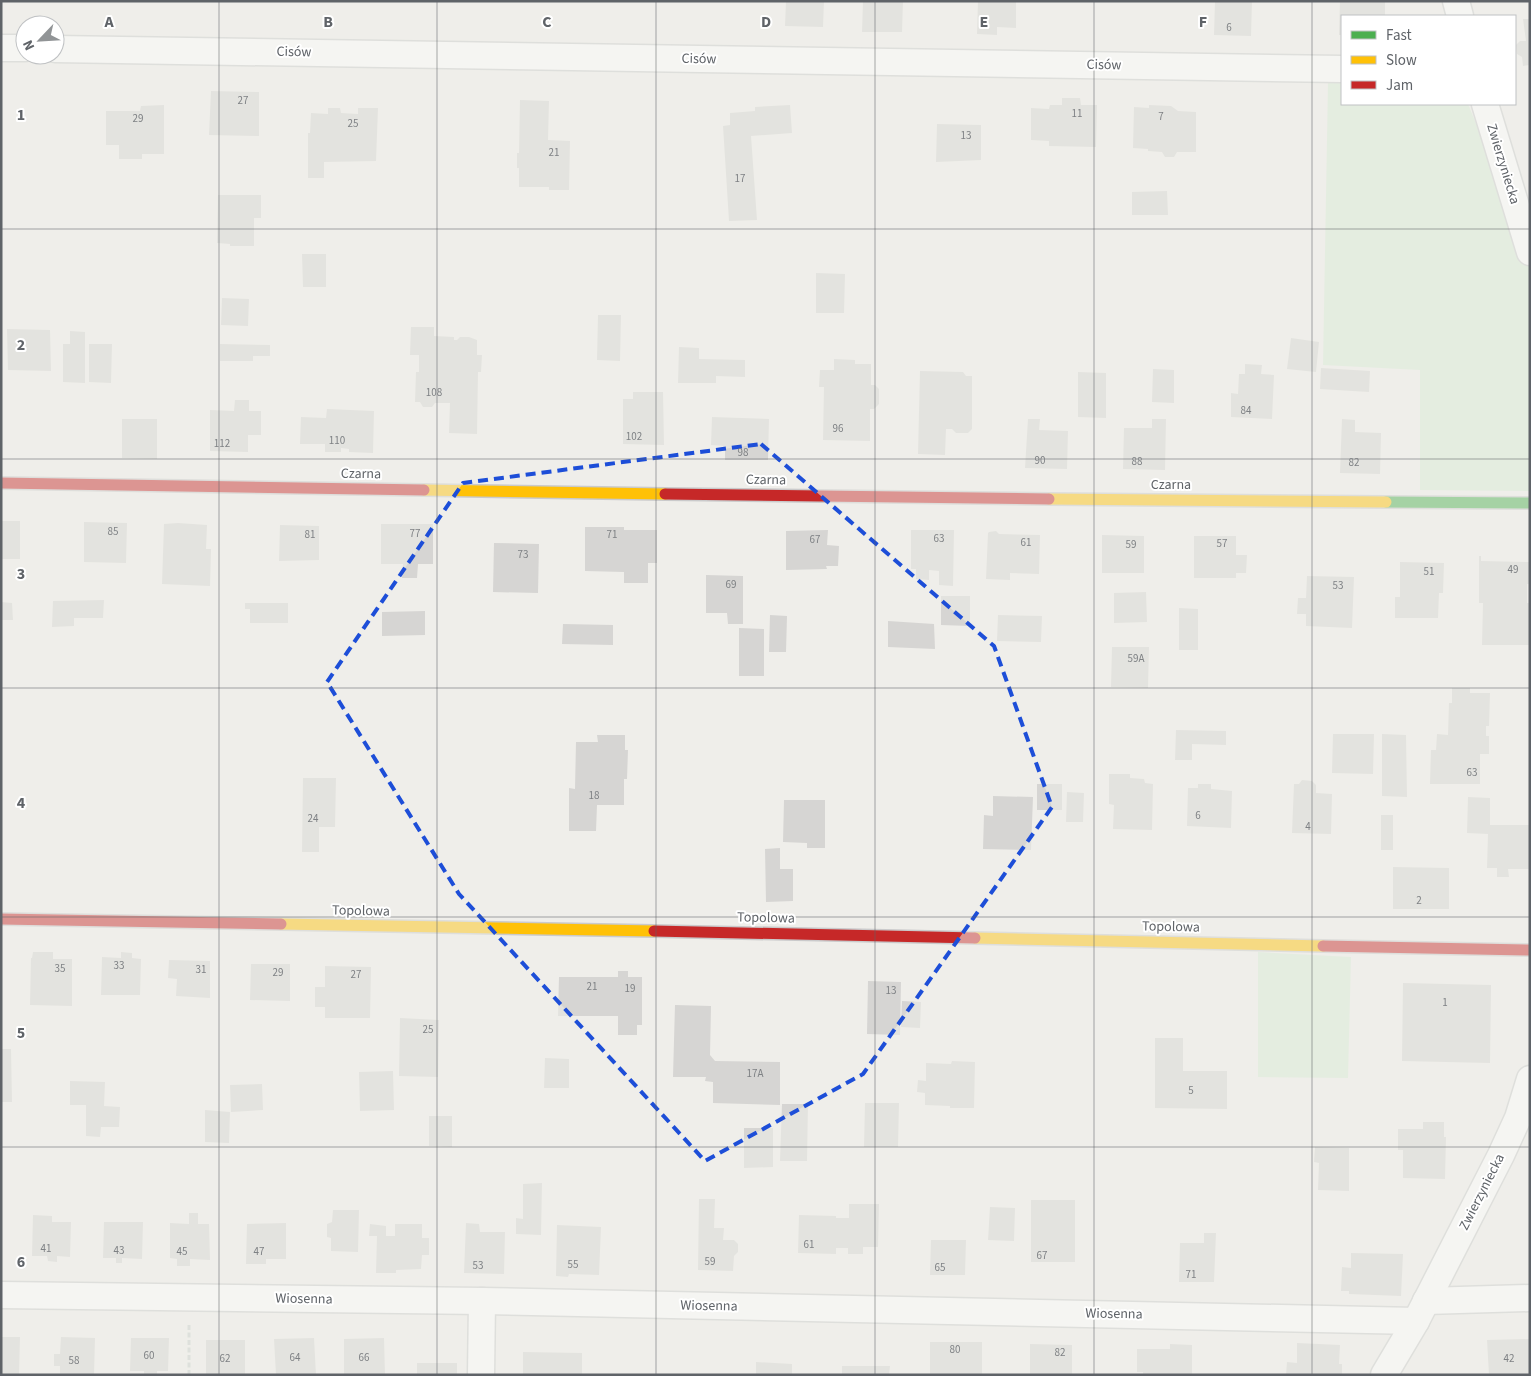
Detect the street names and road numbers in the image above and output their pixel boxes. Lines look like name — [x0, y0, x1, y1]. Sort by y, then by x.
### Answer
street label: Cisów — [276, 42, 312, 62]
street label: Cisów — [681, 49, 717, 69]
street label: Cisów — [1086, 55, 1122, 75]
street label: Zwierzyniecka — [1481, 121, 1525, 207]
street label: Czarna — [341, 464, 381, 484]
street label: Czarna — [746, 470, 786, 490]
street label: Czarna — [1151, 475, 1191, 495]
street label: Topolowa — [332, 900, 390, 922]
street label: Topolowa — [737, 907, 795, 929]
street label: Topolowa — [1142, 916, 1200, 938]
street label: Zwierzyniecka — [1454, 1150, 1510, 1234]
street label: Wiosenna — [275, 1289, 333, 1309]
street label: Wiosenna — [680, 1296, 738, 1316]
street label: Wiosenna — [1085, 1304, 1143, 1324]

